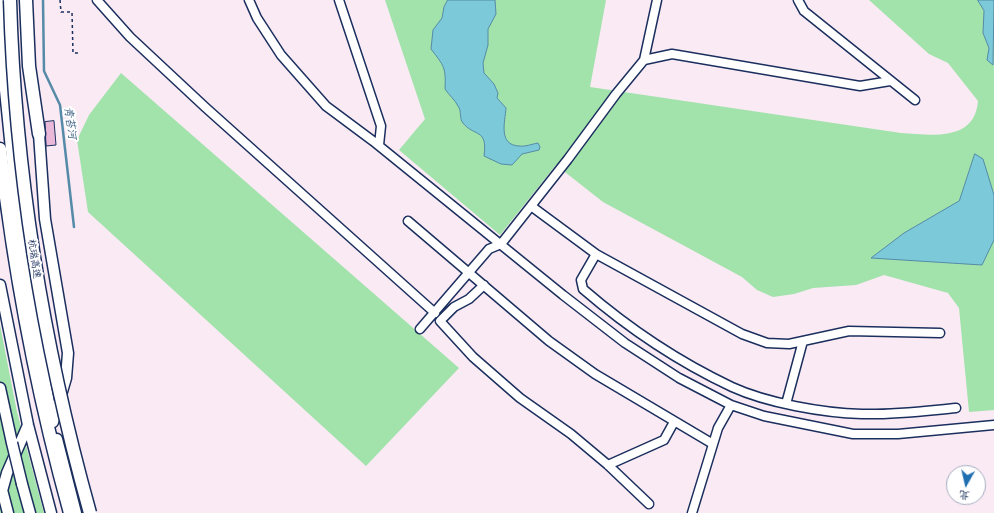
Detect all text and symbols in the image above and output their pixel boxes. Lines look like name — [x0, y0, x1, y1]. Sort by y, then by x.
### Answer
water label: 青苔河 — [61, 106, 79, 140]
street label: 杭瑞高速 — [25, 238, 43, 280]
north arrow — [946, 465, 986, 505]
text: 北 — [958, 487, 971, 506]

